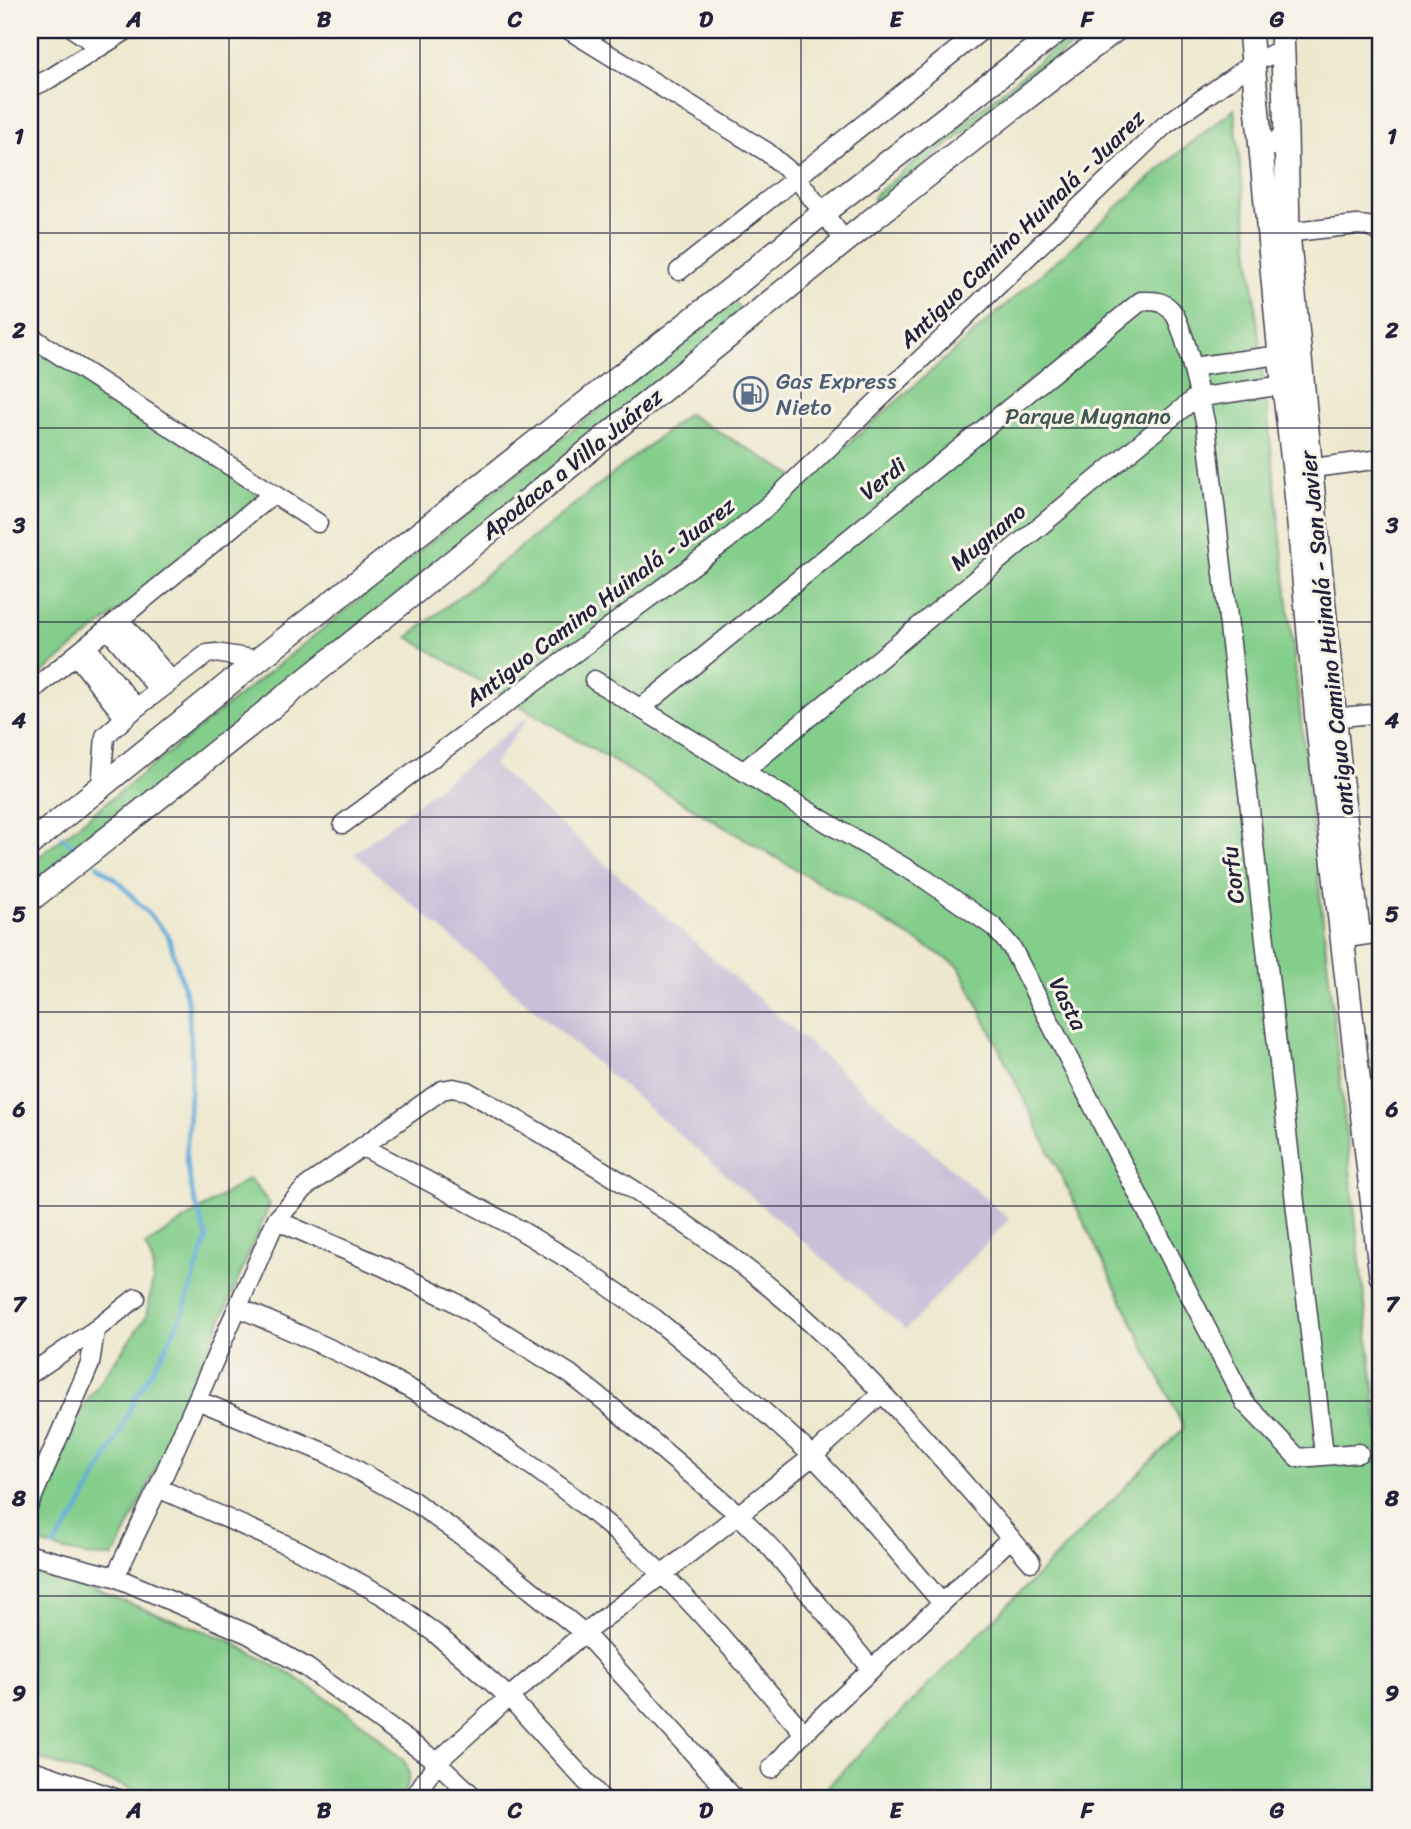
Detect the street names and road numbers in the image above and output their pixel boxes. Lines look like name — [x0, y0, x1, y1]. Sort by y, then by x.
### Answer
street label: Antiguo Camino Huinalá - Juarez — [888, 99, 1156, 359]
street label: Apodaca a Villa Juárez — [471, 377, 673, 551]
street label: Verdi — [850, 446, 916, 511]
street label: antiguo Camino Huinalá - San Javier — [1287, 447, 1367, 817]
street label: Antiguo Camino Huinalá - Juarez — [455, 485, 745, 718]
street label: Mugnano — [940, 492, 1036, 582]
street label: Corfu — [1209, 843, 1257, 906]
street label: Vasta — [1037, 970, 1099, 1039]

